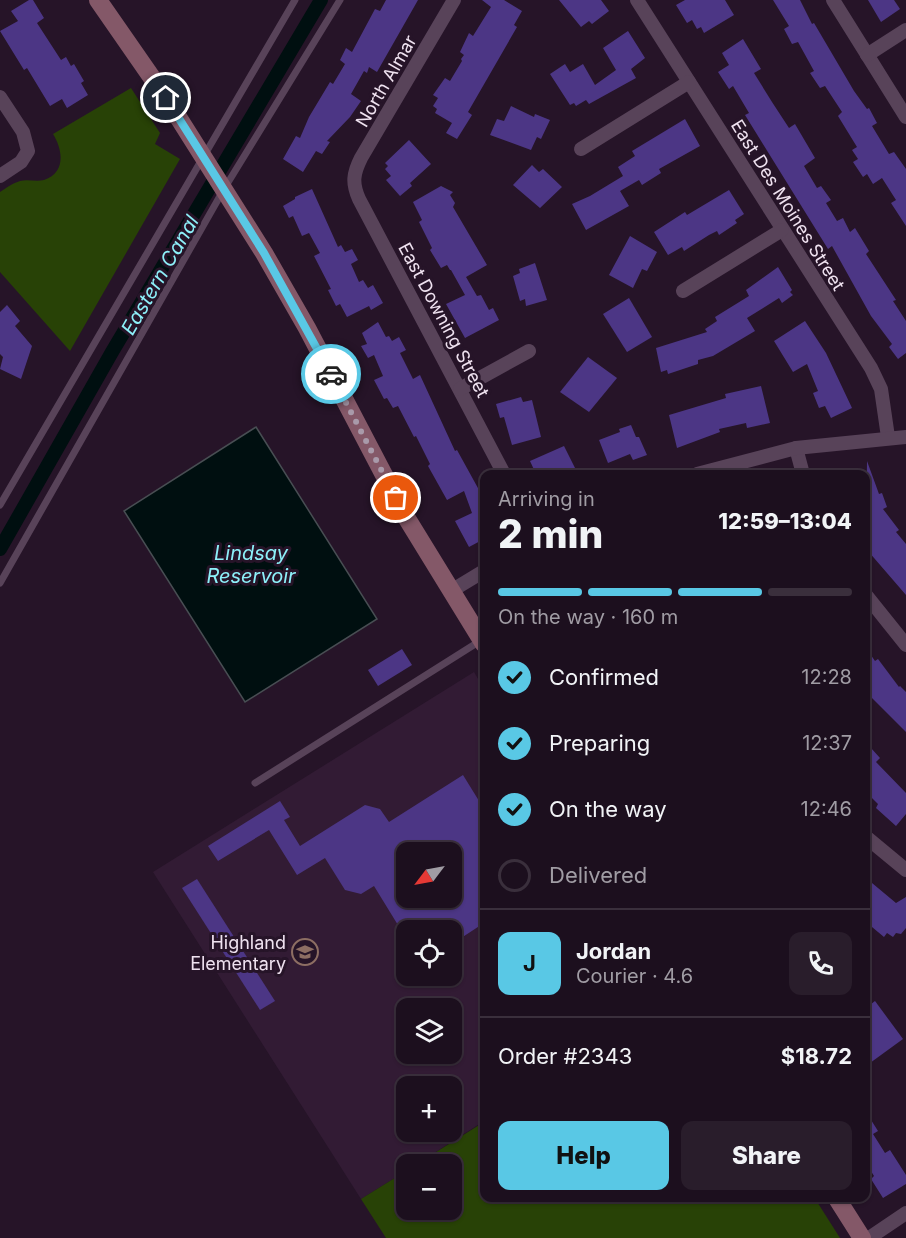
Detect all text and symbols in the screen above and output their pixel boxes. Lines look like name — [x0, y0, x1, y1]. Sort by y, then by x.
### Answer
street label: North Almar — [351, 31, 421, 131]
pin — [140, 72, 191, 123]
icon: home — [149, 81, 182, 114]
street label: East Des Moines Street — [727, 116, 849, 294]
water label: Eastern Canal — [116, 211, 204, 339]
street label: East Downing Street — [394, 239, 494, 401]
courier — [301, 344, 361, 404]
icon: car — [315, 358, 348, 391]
pin — [370, 472, 421, 523]
icon: bag — [379, 481, 412, 514]
text: Arriving in — [498, 487, 595, 511]
text: 12:59–13:04 — [718, 508, 852, 534]
text: 2 min — [498, 510, 603, 557]
water label: Lindsay Reservoir — [206, 541, 296, 588]
text: On the way · 160 m — [498, 605, 678, 629]
icon: check — [498, 661, 531, 694]
text: Confirmed — [549, 664, 659, 690]
text: 12:28 — [801, 665, 852, 689]
icon: check — [498, 727, 531, 760]
text: Preparing — [549, 730, 650, 756]
text: 12:37 — [802, 731, 852, 755]
icon: check — [498, 793, 531, 826]
text: On the way — [549, 796, 667, 822]
text: 12:46 — [801, 797, 852, 821]
north arrow — [396, 842, 462, 908]
map controls — [396, 842, 462, 1220]
text: Delivered — [549, 862, 647, 888]
button: locate — [396, 920, 462, 986]
place label: Highland Elementary — [190, 932, 286, 974]
button: phone — [789, 932, 852, 995]
school or university icon: Highland Elementary — [290, 937, 320, 967]
text: Jordan — [576, 938, 651, 964]
text: J — [523, 950, 536, 976]
text: Courier · 4.6 — [576, 964, 693, 988]
button: layers — [396, 998, 462, 1064]
text: Order #2343 — [498, 1043, 632, 1069]
text: $18.72 — [781, 1043, 852, 1069]
button: + — [396, 1076, 462, 1142]
button: Help — [498, 1121, 669, 1190]
button: Share — [681, 1121, 852, 1190]
button: − — [396, 1154, 462, 1220]

